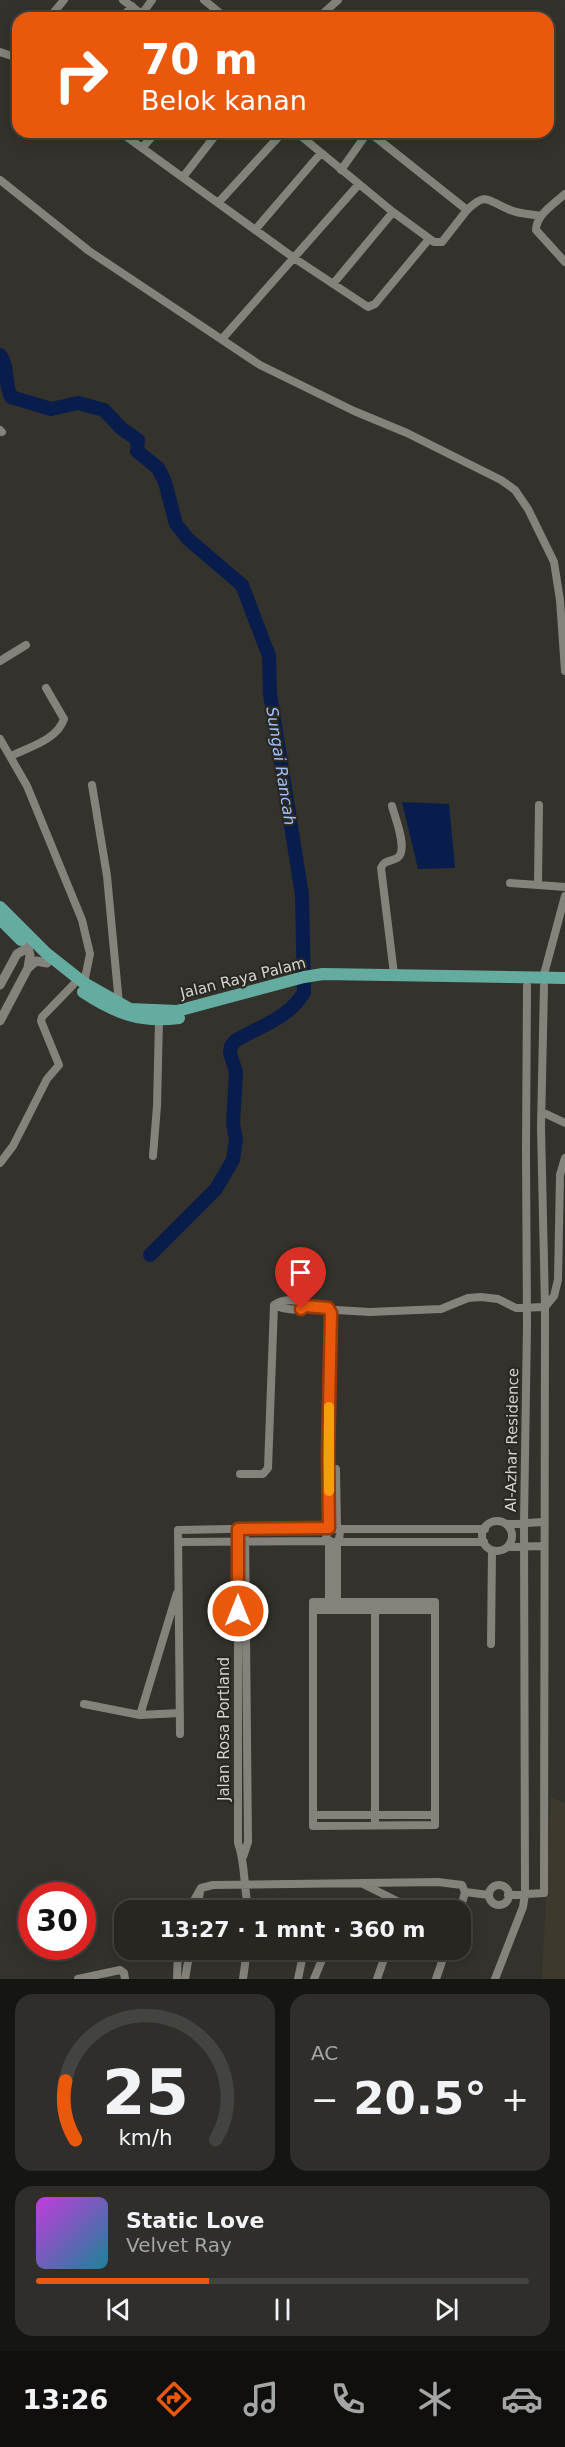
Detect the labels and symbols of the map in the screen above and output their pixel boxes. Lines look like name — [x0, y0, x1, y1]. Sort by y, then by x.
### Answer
water label: Sungai Rancah — [262, 705, 300, 827]
street label: Jalan Raya Palam — [177, 954, 308, 1003]
pin — [275, 1247, 326, 1309]
street label: Al-Azhar Residence — [502, 1368, 522, 1512]
position arrow — [206, 1579, 270, 1643]
street label: Jalan Rosa Portland — [215, 1657, 233, 1802]
speed limit sign: 30 — [18, 1882, 96, 1960]

